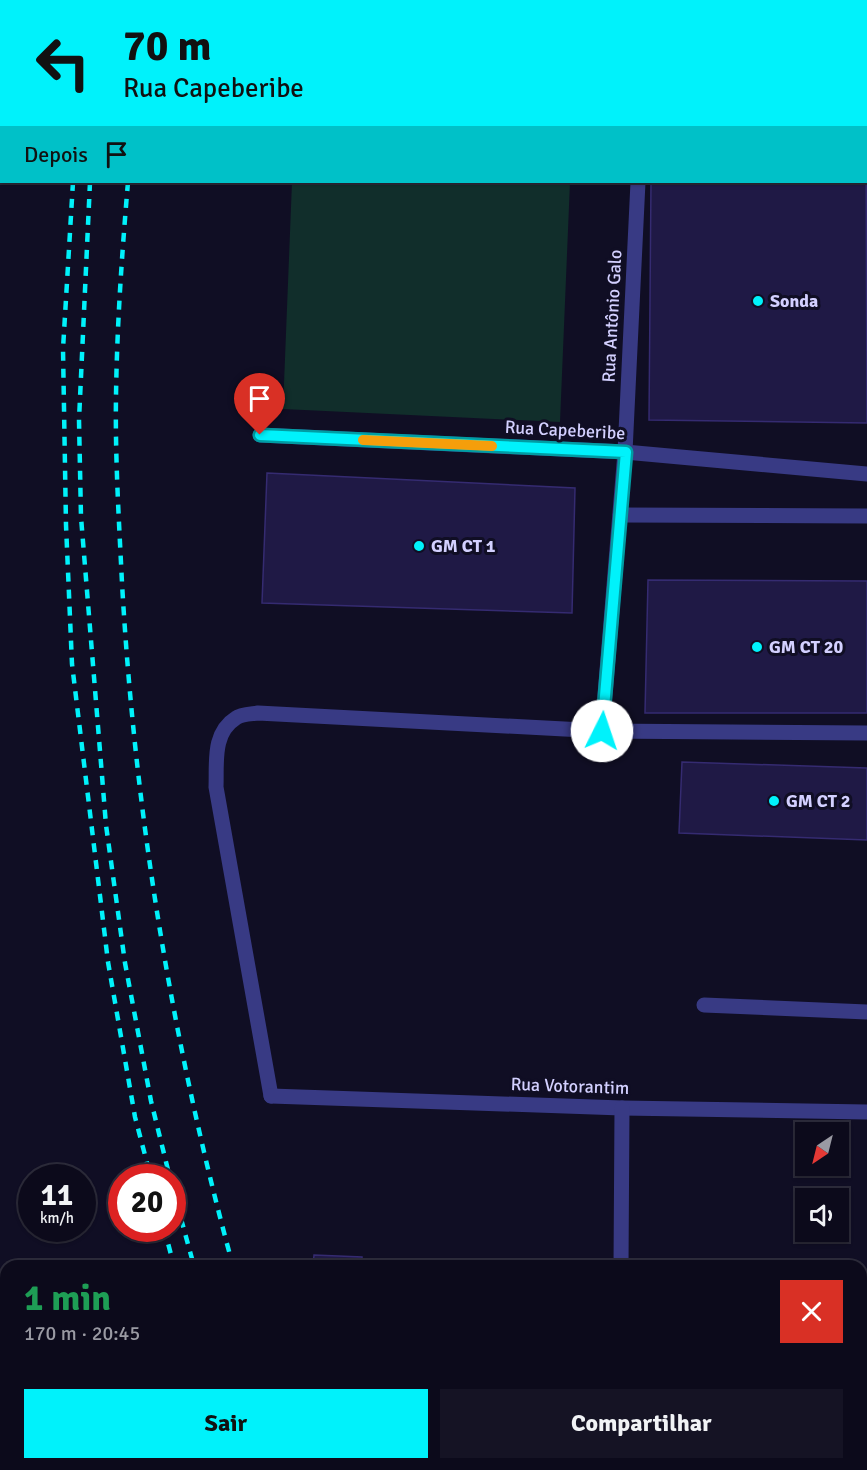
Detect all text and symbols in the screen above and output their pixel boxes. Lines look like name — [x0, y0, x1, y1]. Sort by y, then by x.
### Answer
text: 70 m — [123, 21, 212, 72]
icon: left — [24, 24, 102, 102]
text: Rua Capeberibe — [123, 72, 304, 105]
icon: arrive — [100, 138, 133, 171]
text: Depois — [24, 141, 88, 168]
street label: Rua Antônio Galo — [598, 249, 626, 383]
place label: Sonda — [770, 290, 818, 312]
marker: Sonda — [751, 294, 765, 308]
pin — [234, 373, 285, 435]
icon: arrive — [243, 382, 276, 415]
street label: Rua Capeberibe — [504, 416, 626, 444]
place label: GM CT 1 — [431, 535, 496, 557]
marker: GM CT 1 — [412, 539, 426, 553]
place label: GM CT 20 — [769, 636, 844, 658]
marker: GM CT 20 — [750, 640, 764, 654]
position arrow — [570, 699, 634, 763]
place label: GM CT 2 — [786, 790, 851, 812]
marker: GM CT 2 — [767, 794, 781, 808]
street label: Rua Votorantim — [510, 1073, 630, 1099]
north arrow — [795, 1122, 849, 1176]
map controls — [795, 1122, 849, 1242]
speed limit sign: 20 — [108, 1164, 186, 1242]
text: 11 — [41, 1177, 73, 1214]
button: sound — [795, 1188, 849, 1242]
text: km/h — [40, 1209, 74, 1227]
text: 1 min — [24, 1276, 111, 1321]
button: close — [780, 1280, 843, 1343]
text: 170 m · 20:45 — [24, 1321, 140, 1346]
button: Sair — [24, 1389, 428, 1458]
button: Compartilhar — [440, 1389, 843, 1458]

